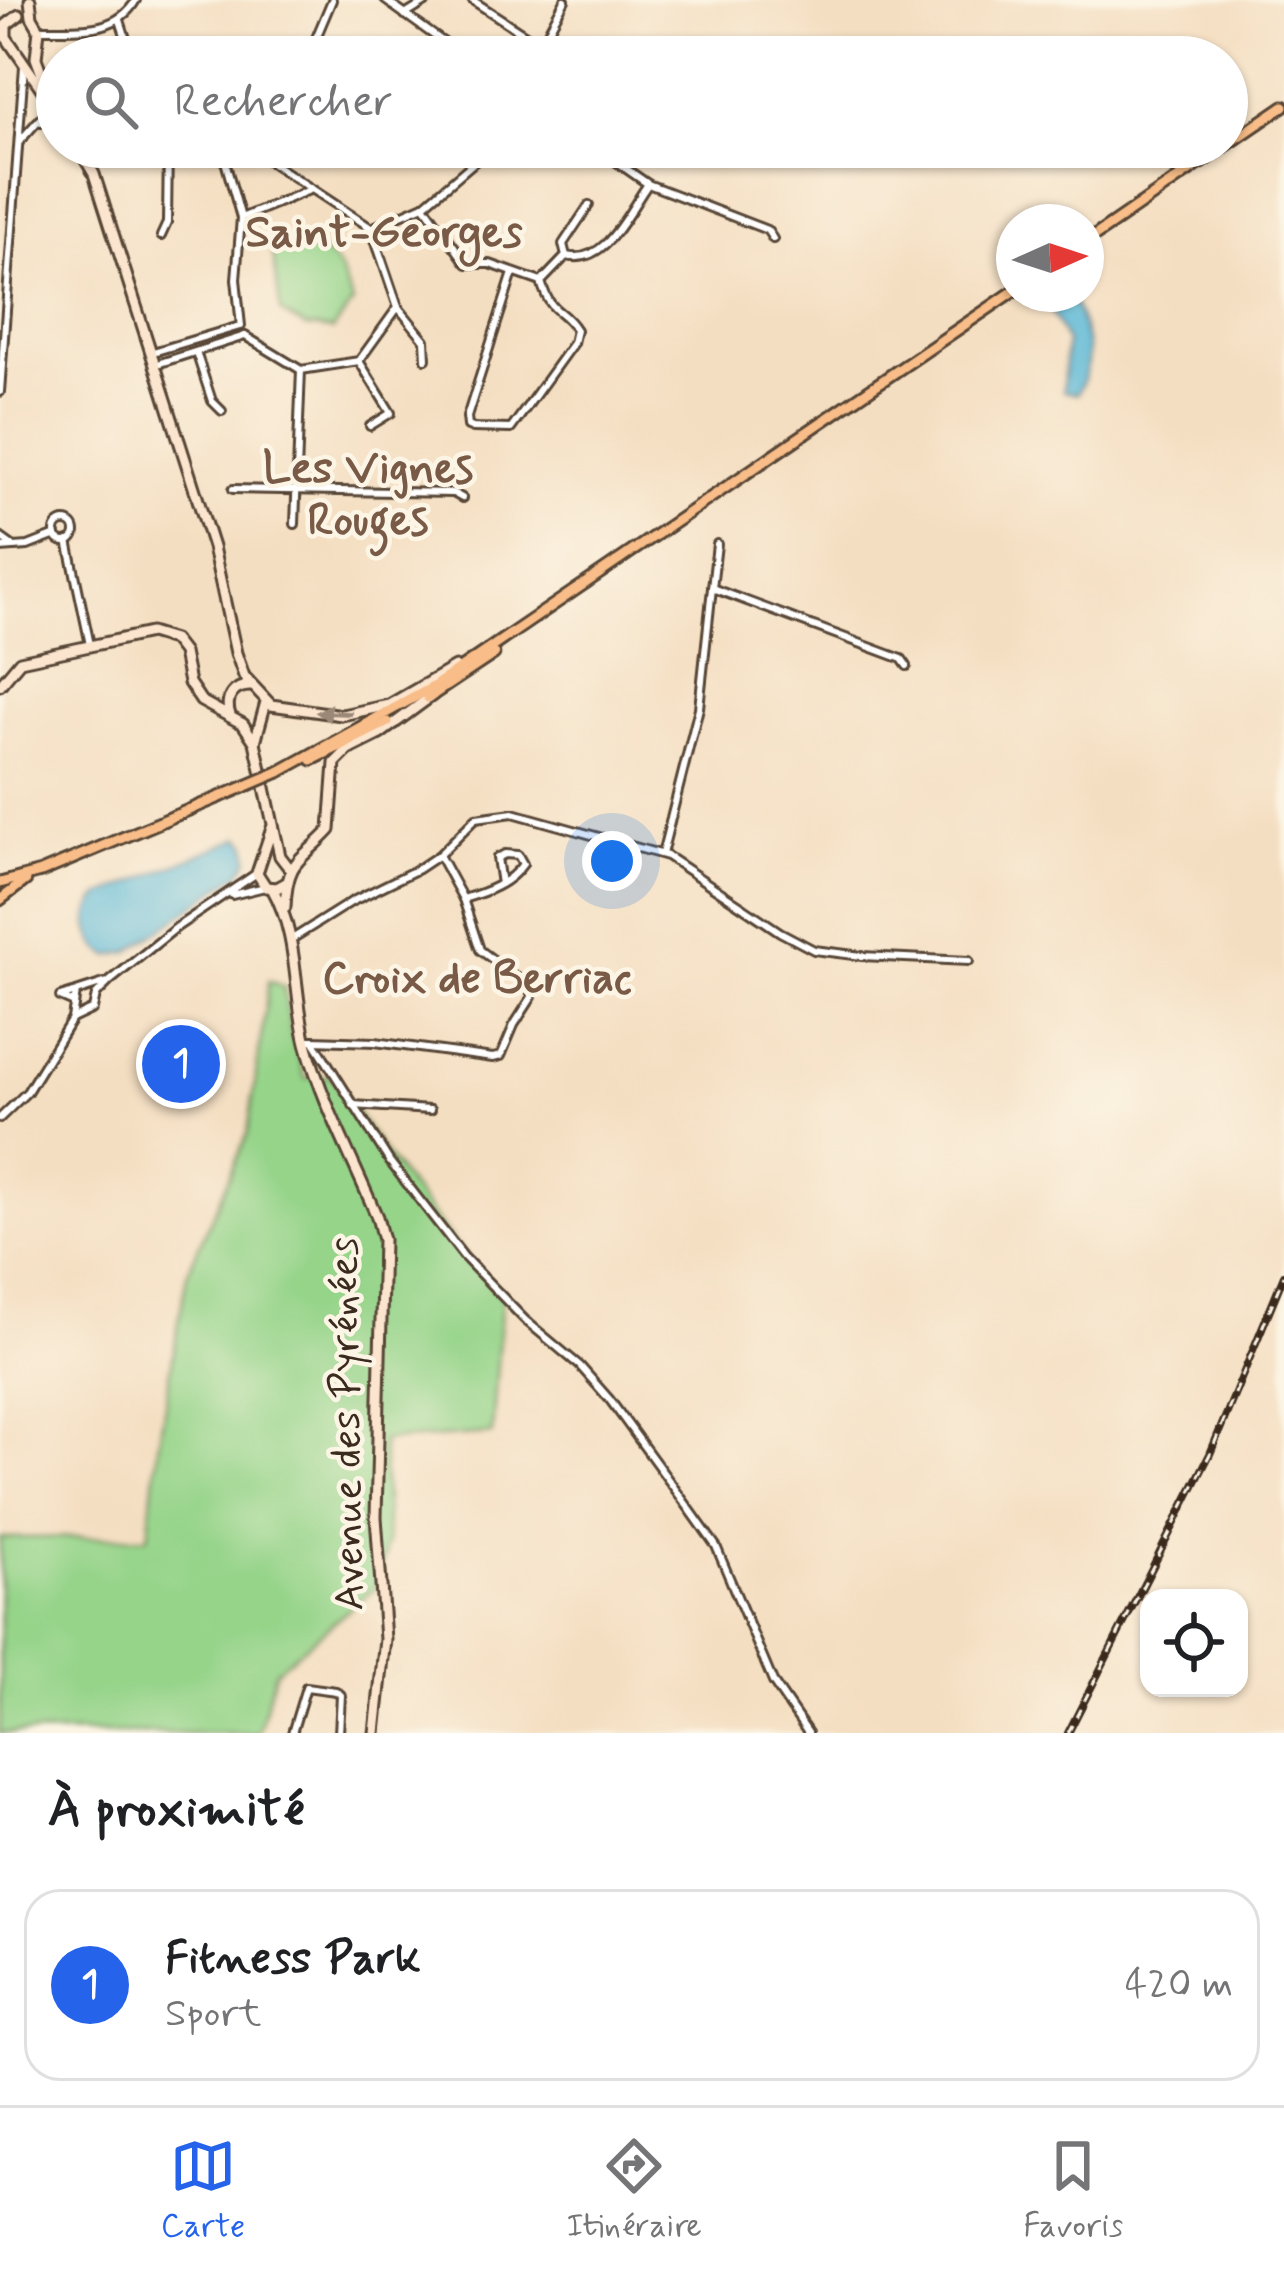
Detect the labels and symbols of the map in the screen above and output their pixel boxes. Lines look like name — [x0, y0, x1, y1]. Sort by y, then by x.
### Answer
district label: Saint-Georges — [246, 204, 523, 267]
north arrow — [996, 204, 1104, 312]
district label: Les Vignes Rouges — [263, 440, 474, 557]
one-way arrow — [315, 704, 353, 723]
your location — [582, 831, 642, 891]
district label: Croix de Berriac — [322, 950, 632, 1009]
pin: 1 — [142, 1019, 220, 1109]
street label: Avenue des Pyrénées — [317, 1237, 379, 1611]

